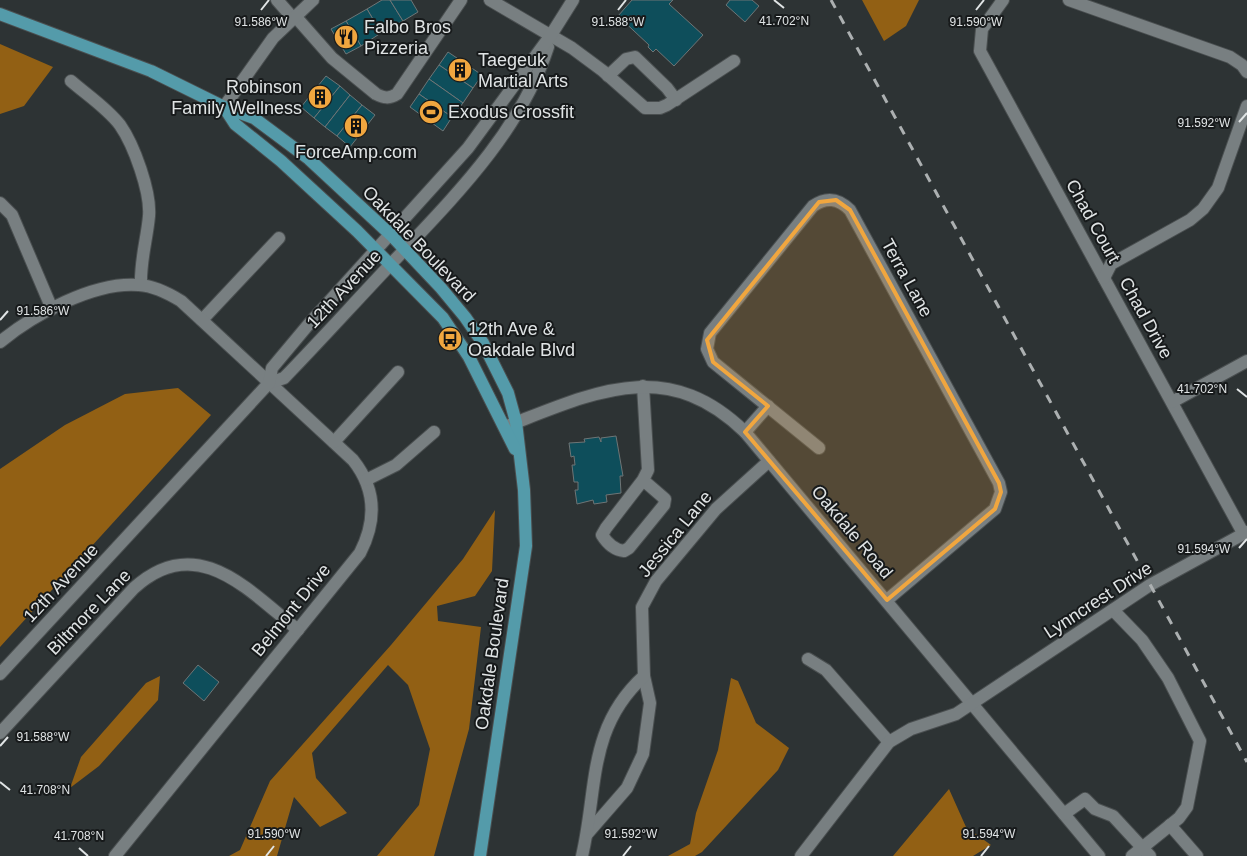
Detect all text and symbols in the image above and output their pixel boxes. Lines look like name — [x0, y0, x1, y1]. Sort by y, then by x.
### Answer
text: 41.702°N — [759, 14, 809, 28]
text: 91.586°W — [235, 15, 288, 29]
text: 91.588°W — [592, 15, 645, 29]
text: 91.590°W — [950, 15, 1003, 29]
place label: Falbo Bros Pizzeria — [364, 17, 451, 58]
restaurant icon: Falbo Bros Pizzeria — [333, 24, 359, 50]
place label: Taegeuk Martial Arts — [478, 50, 568, 91]
building icon: Taegeuk Martial Arts — [447, 57, 473, 83]
place label: Robinson Family Wellness — [171, 77, 302, 118]
building icon: Robinson Family Wellness — [307, 84, 333, 110]
sports icon: Exodus Crossfit — [418, 99, 444, 125]
place label: Exodus Crossfit — [448, 102, 574, 122]
building icon: ForceAmp.com — [343, 113, 369, 139]
text: 91.592°W — [1178, 116, 1231, 130]
place label: ForceAmp.com — [295, 142, 417, 162]
street label: Chad Court — [1062, 176, 1124, 266]
street label: Oakdale Boulevard — [359, 182, 479, 306]
street label: Terra Lane — [877, 236, 937, 320]
street label: 12th Avenue — [303, 246, 385, 332]
street label: Chad Drive — [1115, 274, 1177, 362]
text: 91.586°W — [17, 304, 70, 318]
place label: 12th Ave & Oakdale Blvd — [468, 319, 575, 360]
bus stop icon: 12th Ave & Oakdale Blvd — [437, 326, 463, 352]
text: 41.702°N — [1177, 382, 1227, 396]
street label: Oakdale Road — [807, 481, 897, 583]
street label: Jessica Lane — [634, 487, 716, 581]
street label: 12th Avenue — [20, 540, 102, 626]
text: 91.594°W — [1178, 542, 1231, 556]
street label: Lynncrest Drive — [1040, 558, 1156, 642]
street label: Belmont Drive — [248, 560, 334, 660]
street label: Biltmore Lane — [43, 565, 135, 659]
street label: Oakdale Boulevard — [471, 577, 513, 731]
text: 91.588°W — [17, 730, 70, 744]
text: 41.708°N — [20, 783, 70, 797]
text: 91.590°W — [248, 827, 301, 841]
text: 91.592°W — [605, 827, 658, 841]
text: 91.594°W — [963, 827, 1016, 841]
text: 41.708°N — [54, 829, 104, 843]

